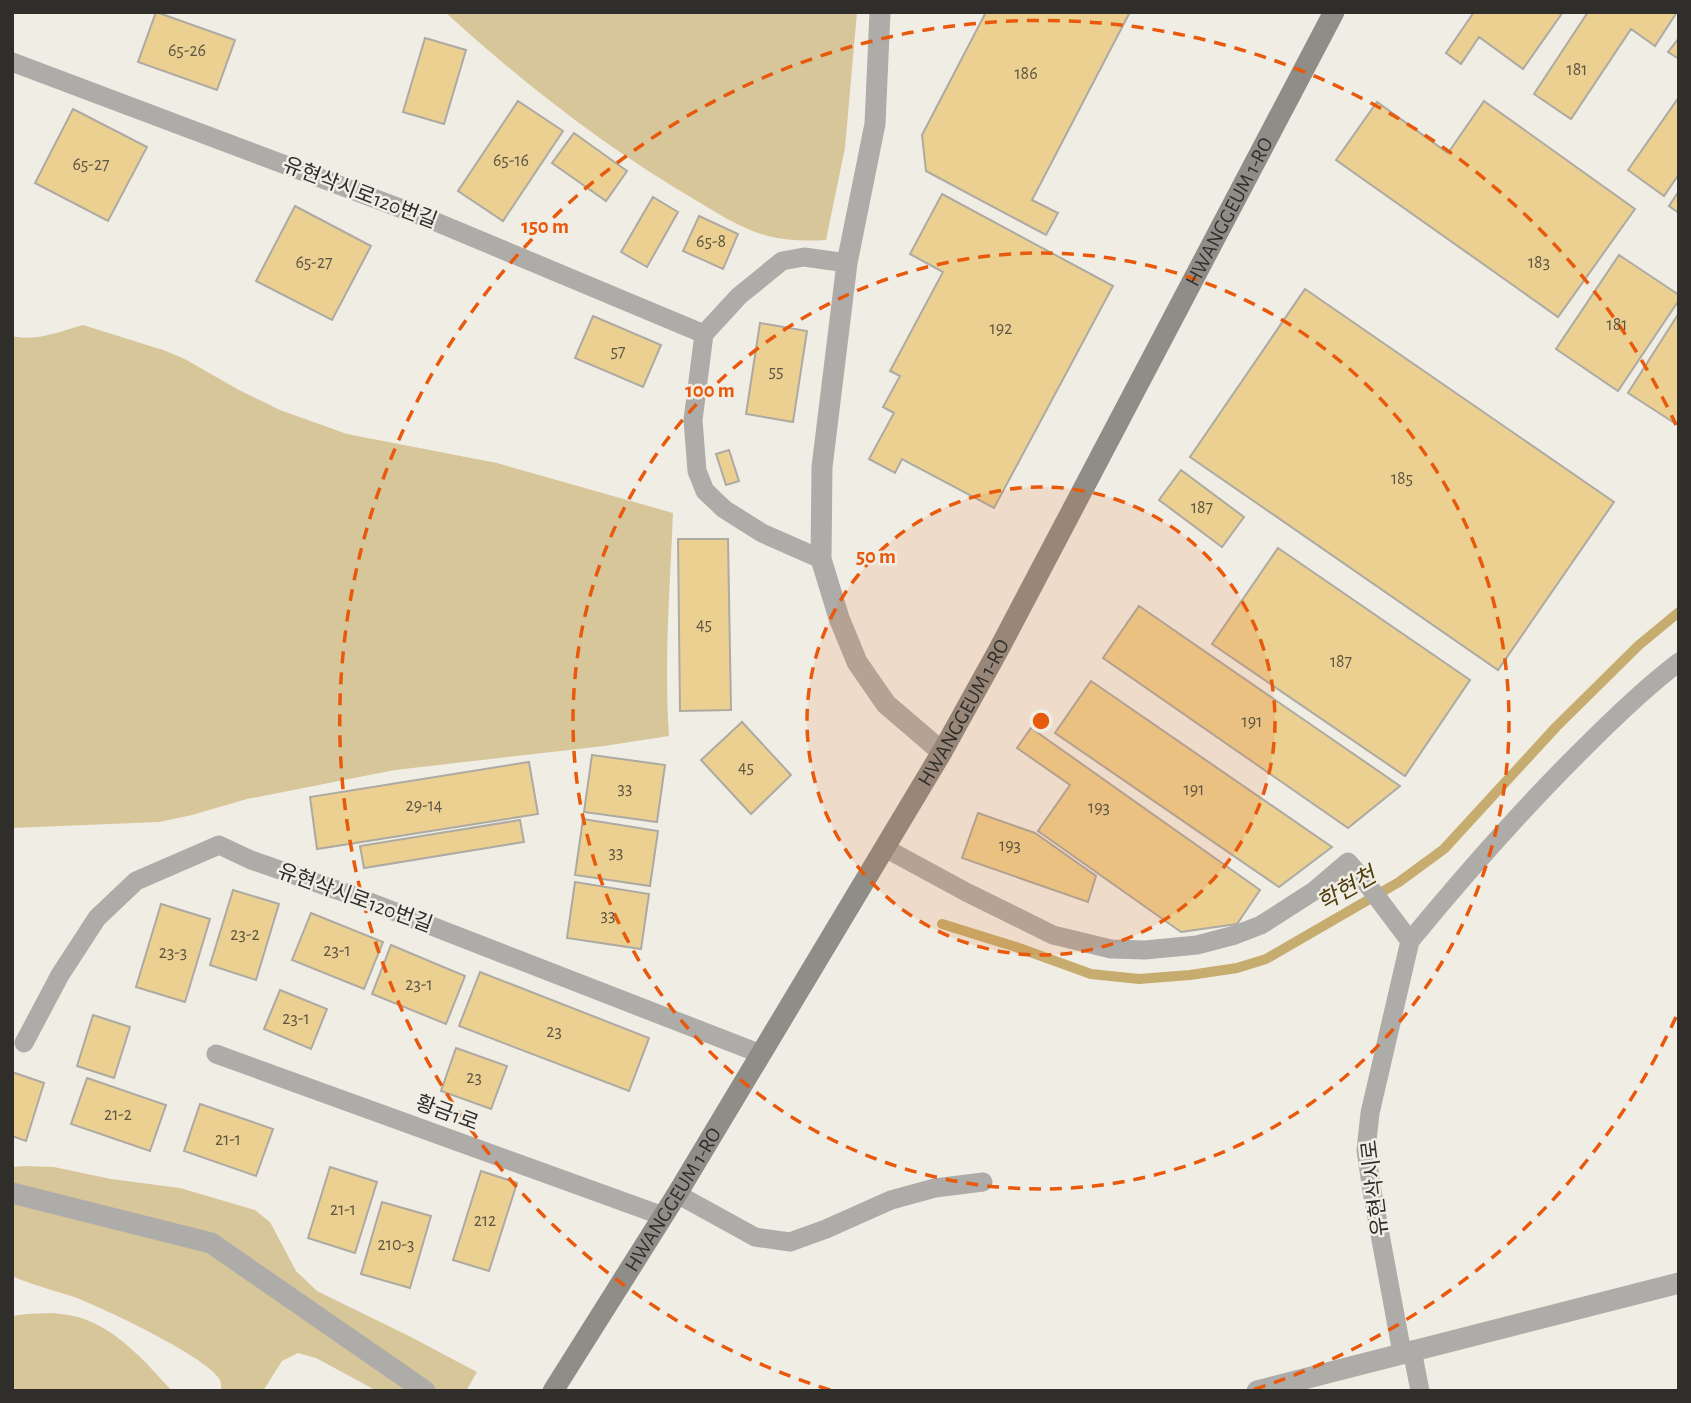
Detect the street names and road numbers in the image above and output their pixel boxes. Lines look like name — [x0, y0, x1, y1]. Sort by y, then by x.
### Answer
street label: HWANGGEUM 1-RO — [1181, 134, 1277, 289]
street label: 유현삭시로120번길 — [280, 153, 440, 232]
street label: HWANGGEUM 1-RO — [914, 636, 1013, 790]
street label: 유현삭시로120번길 — [275, 859, 436, 936]
street label: 황금1로 — [413, 1091, 482, 1134]
street label: HWANGGEUM 1-RO — [621, 1124, 725, 1275]
street label: 유현삭시로 — [1358, 1139, 1391, 1237]

